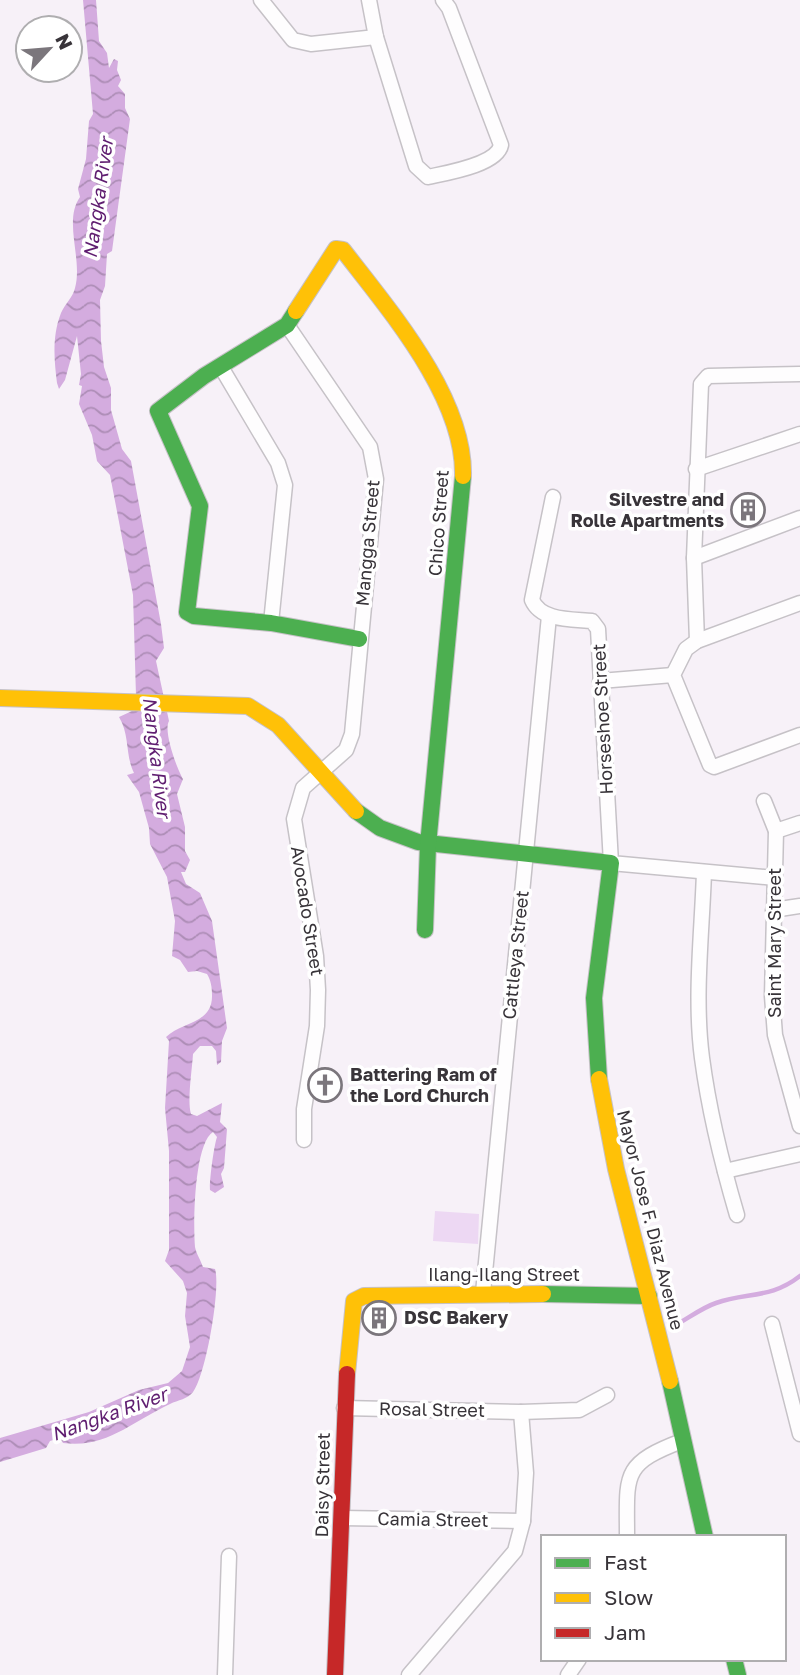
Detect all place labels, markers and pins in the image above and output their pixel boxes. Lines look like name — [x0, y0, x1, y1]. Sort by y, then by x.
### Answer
place label: Silvestre and Rolle Apartments — [570, 488, 724, 531]
building icon: Silvestre and Rolle Apartments — [729, 491, 767, 529]
place label: Battering Ram of the Lord Church — [350, 1063, 497, 1106]
church icon: Battering Ram of the Lord Church — [306, 1066, 344, 1104]
building icon: DSC Bakery — [360, 1299, 398, 1337]
place label: DSC Bakery — [404, 1306, 509, 1328]

